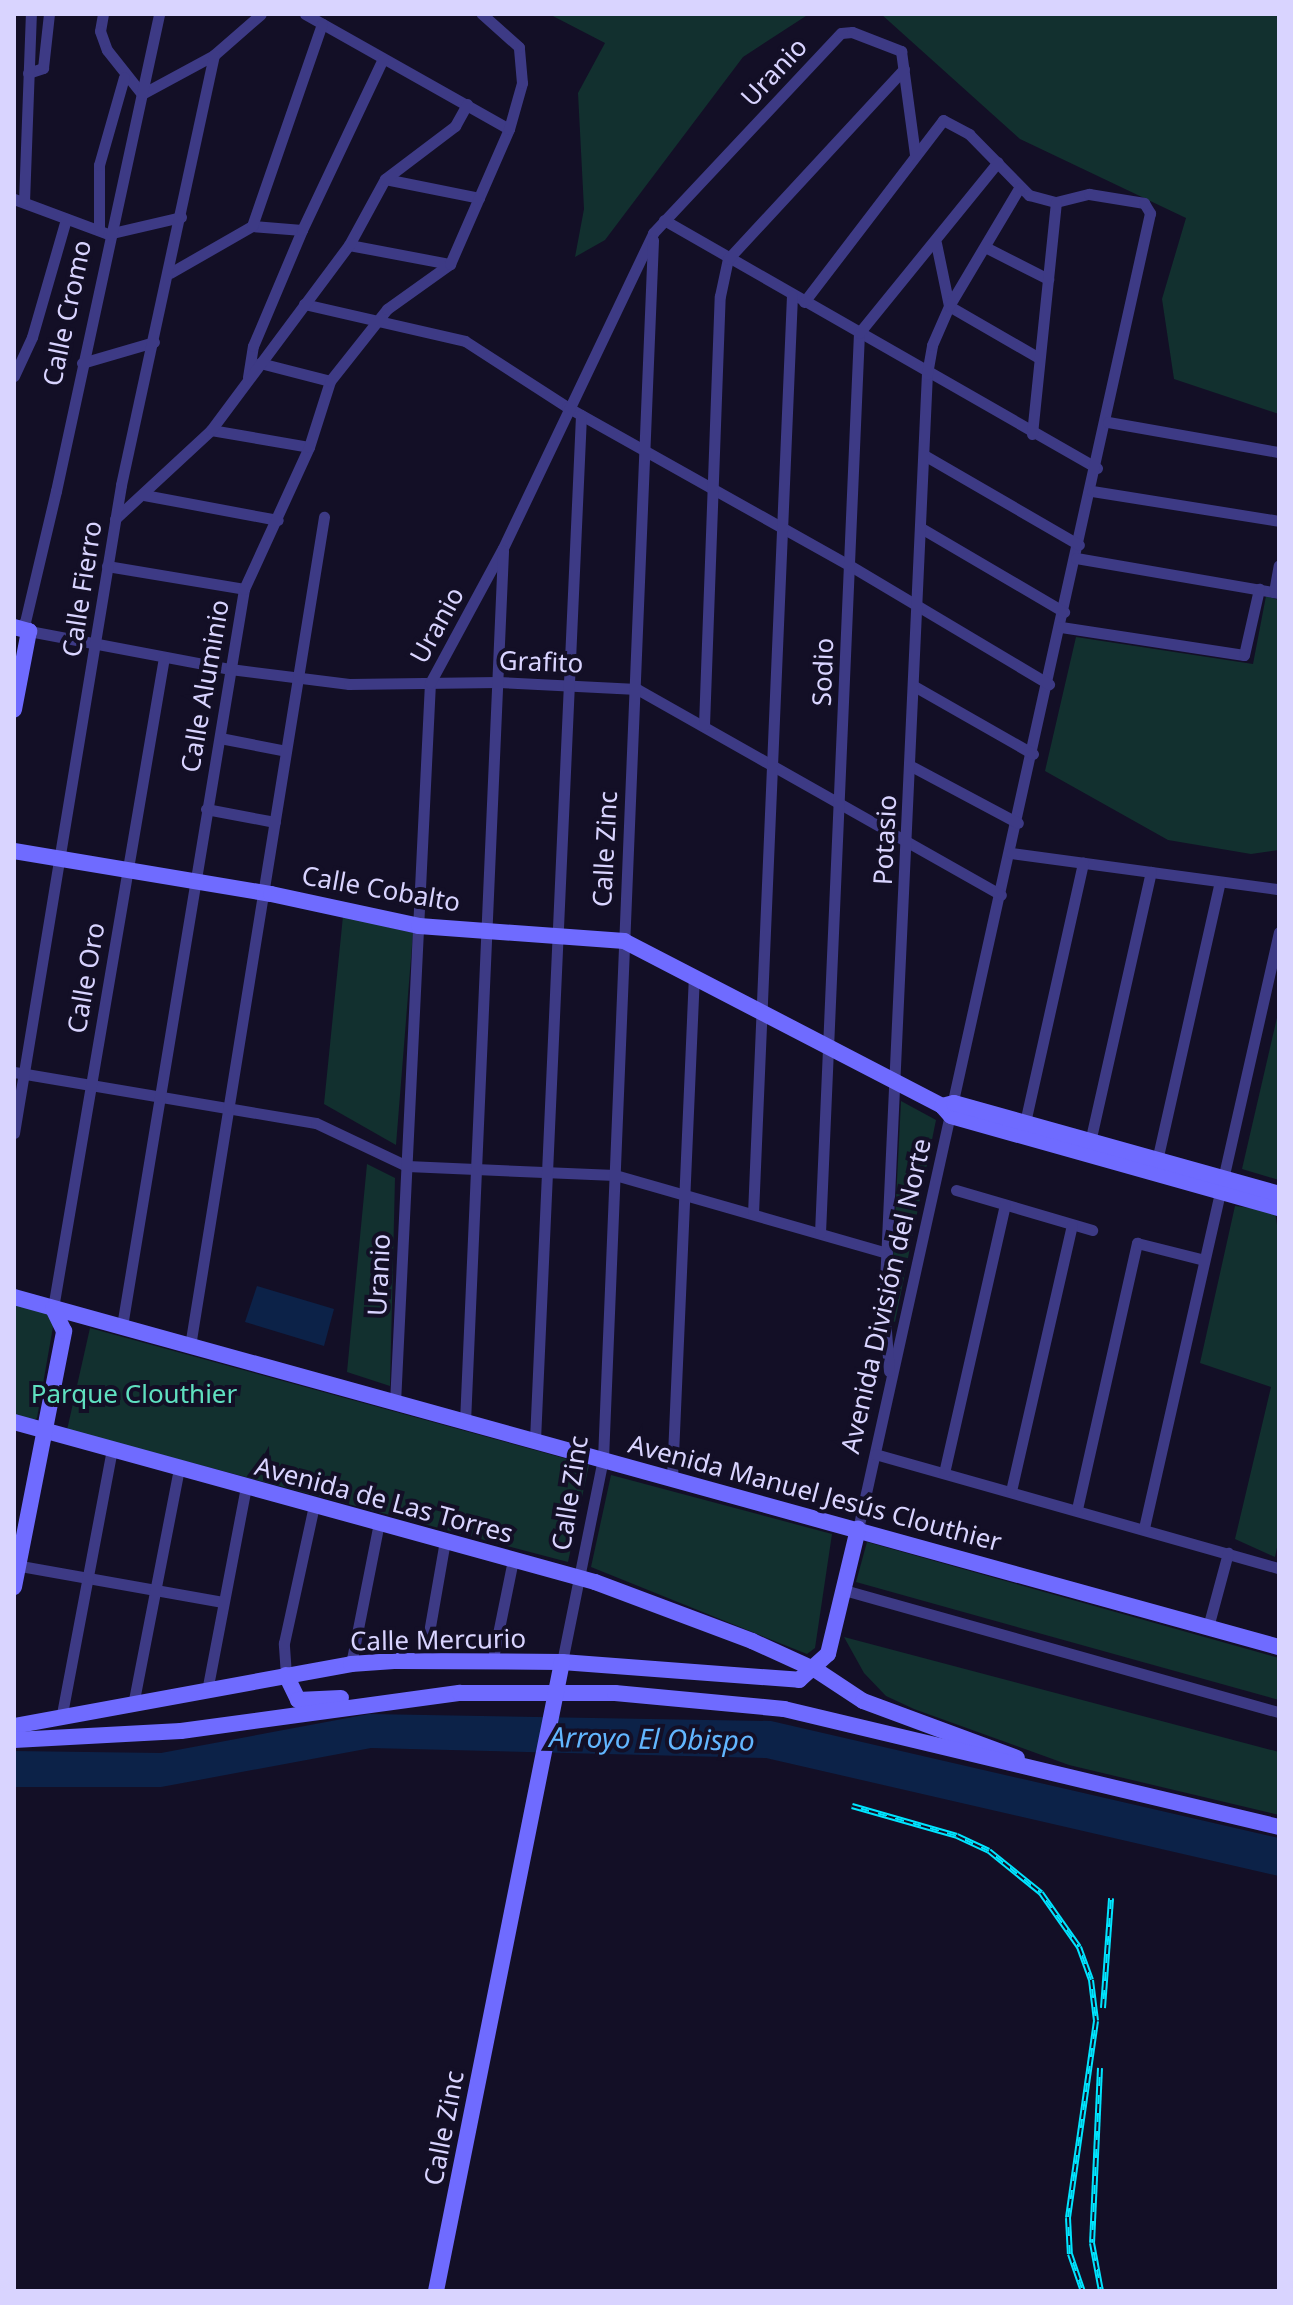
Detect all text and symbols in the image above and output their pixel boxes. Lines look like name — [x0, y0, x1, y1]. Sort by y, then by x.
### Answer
street label: Uranio — [735, 31, 813, 113]
street label: Calle Cromo — [36, 237, 98, 389]
street label: Calle Fierro — [56, 519, 108, 659]
street label: Uranio — [403, 581, 471, 669]
street label: Calle Aluminio — [174, 597, 236, 775]
street label: Sodio — [806, 637, 840, 707]
street label: Grafito — [498, 645, 584, 679]
street label: Calle Zinc — [586, 790, 624, 908]
street label: Potasio — [867, 794, 903, 886]
street label: Calle Cobalto — [299, 860, 463, 918]
street label: Calle Oro — [61, 920, 111, 1036]
street label: Avenida División del Norte — [835, 1135, 937, 1457]
street label: Uranio — [361, 1233, 397, 1317]
park label: Parque Clouthier — [31, 1378, 237, 1410]
street label: Avenida Manuel Jesús Clouthier — [625, 1428, 1005, 1558]
street label: Calle Zinc — [546, 1433, 594, 1553]
street label: Avenida de Las Torres — [252, 1451, 516, 1549]
street label: Calle Mercurio — [350, 1623, 526, 1657]
water label: Arroyo El Obispo — [549, 1719, 755, 1757]
street label: Calle Zinc — [418, 2068, 470, 2188]

